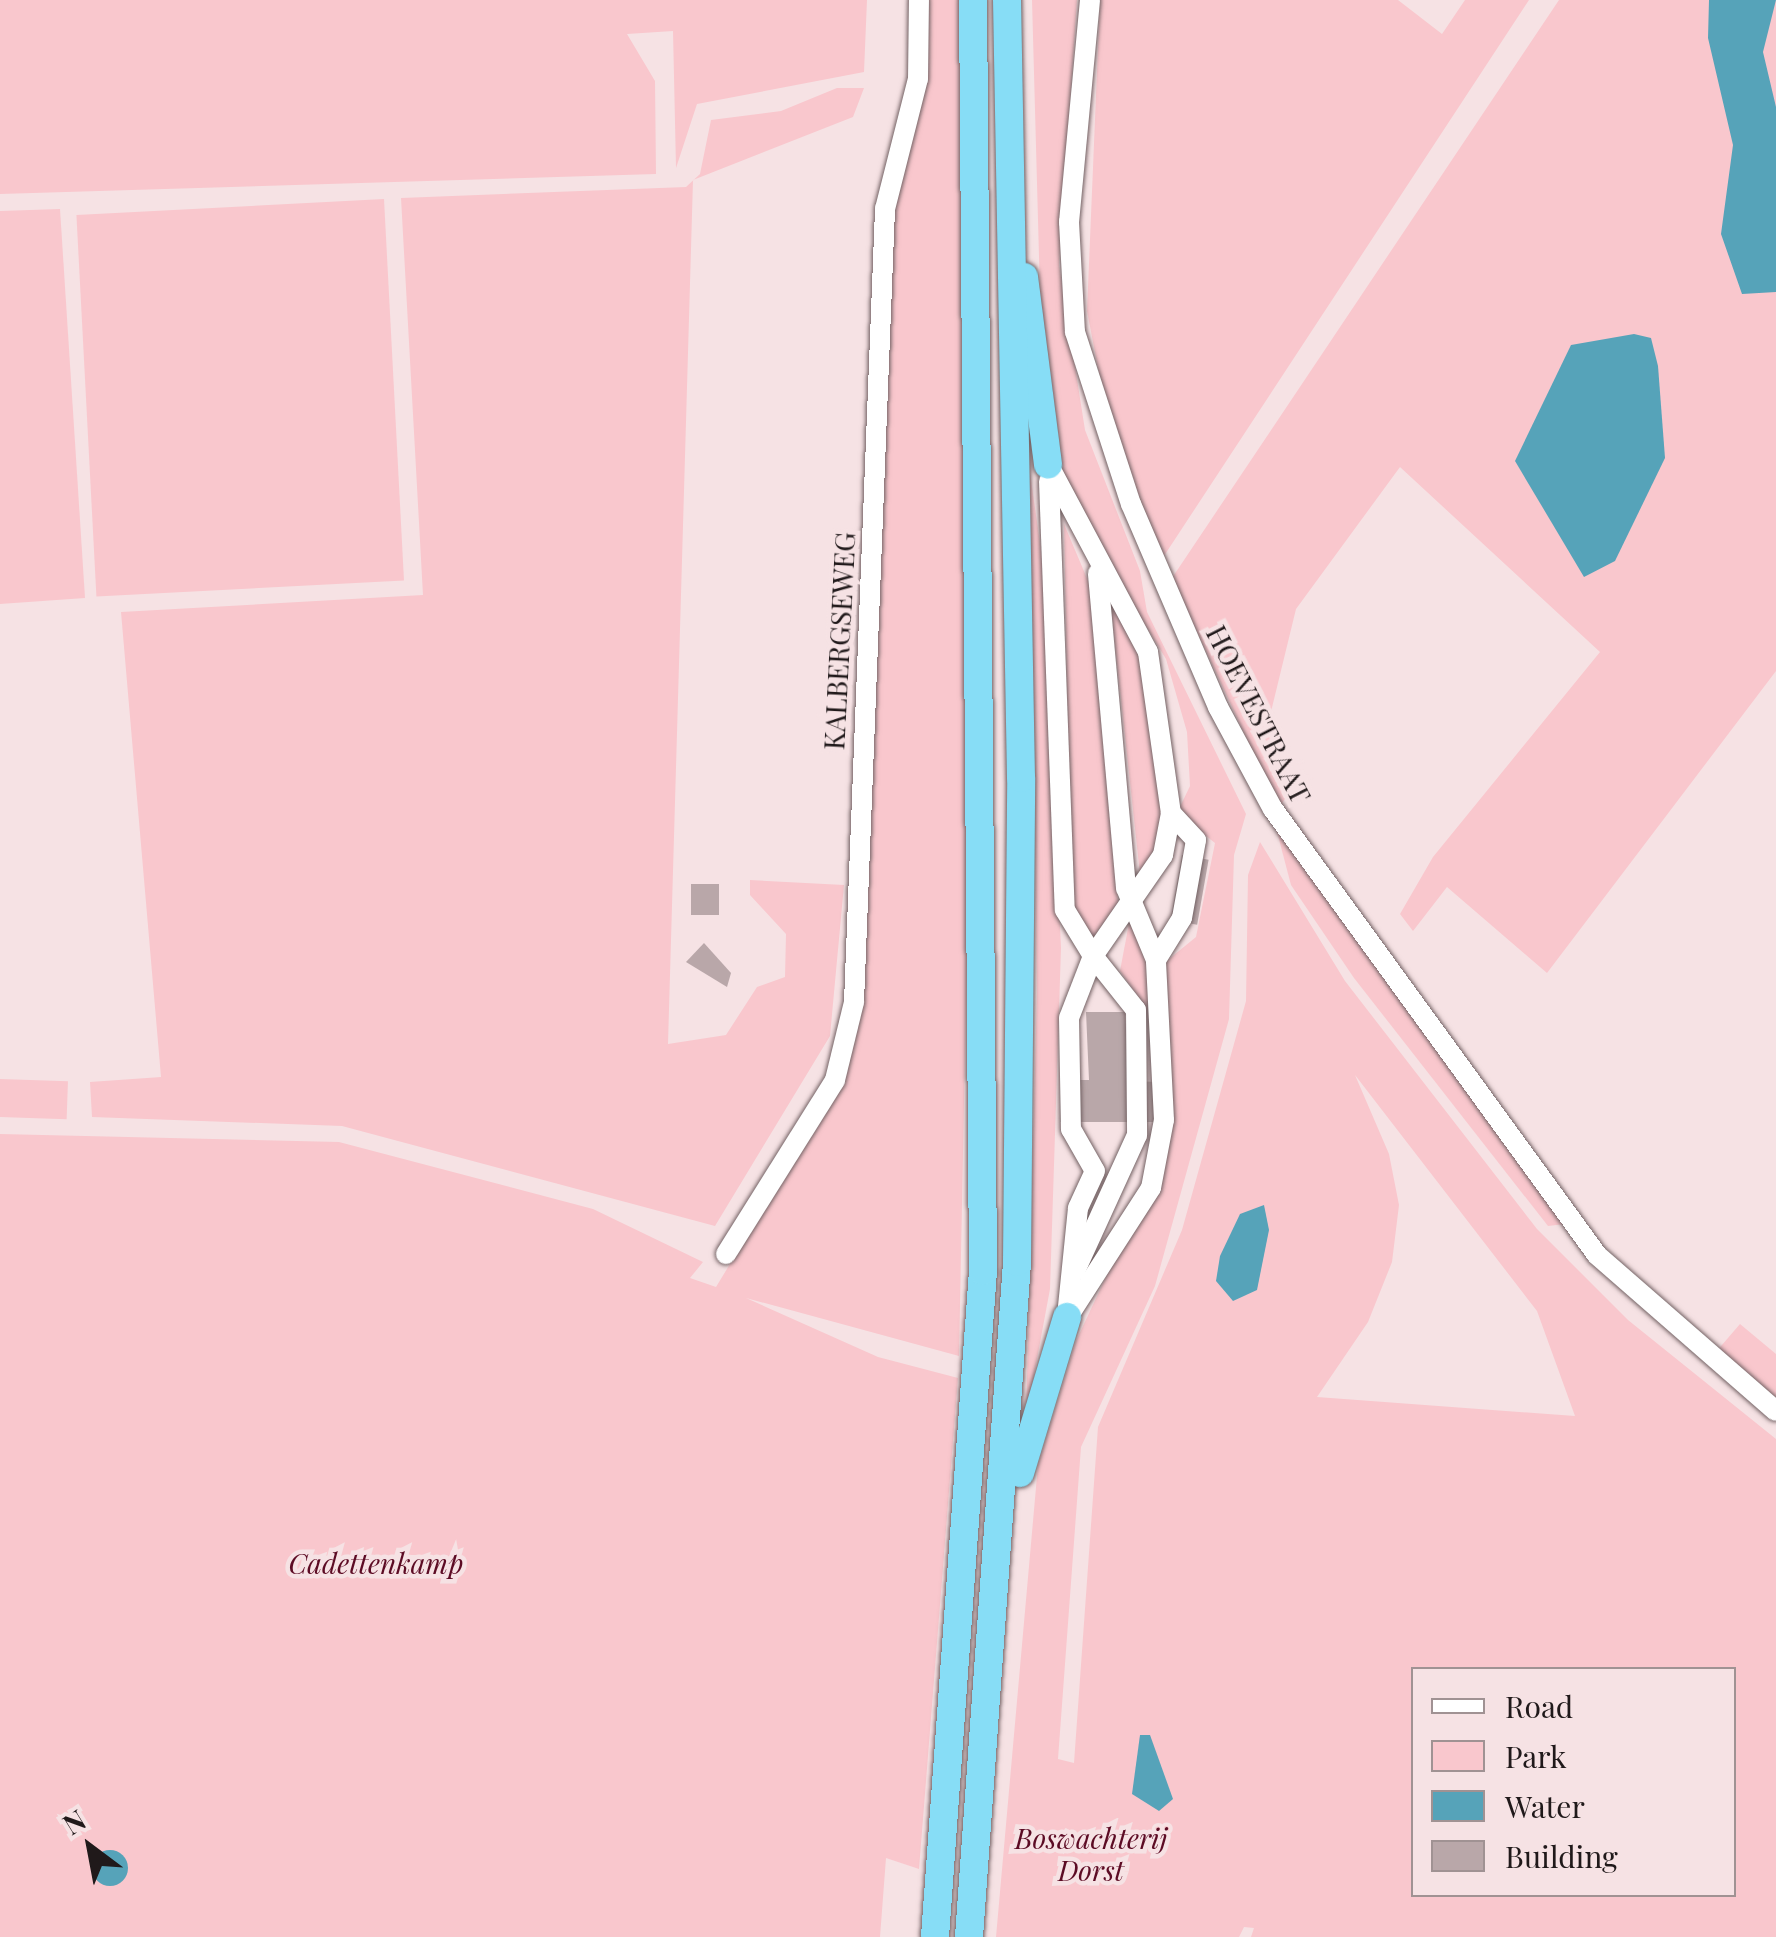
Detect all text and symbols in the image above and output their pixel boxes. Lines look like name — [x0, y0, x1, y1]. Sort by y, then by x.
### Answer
street label: KALBERGSEWEG — [817, 531, 861, 751]
street label: HOEVESTRAAT — [1200, 619, 1318, 809]
park label: Cadettenkamp — [289, 1546, 463, 1580]
legend — [1411, 1667, 1736, 1897]
text: Road — [1505, 1686, 1573, 1726]
text: Park — [1505, 1736, 1567, 1776]
text: Water — [1505, 1786, 1585, 1826]
north arrow — [40, 1797, 140, 1897]
text: N — [55, 1800, 92, 1842]
park label: Boswachterij Dorst — [1015, 1821, 1167, 1887]
text: Building — [1505, 1836, 1618, 1876]

